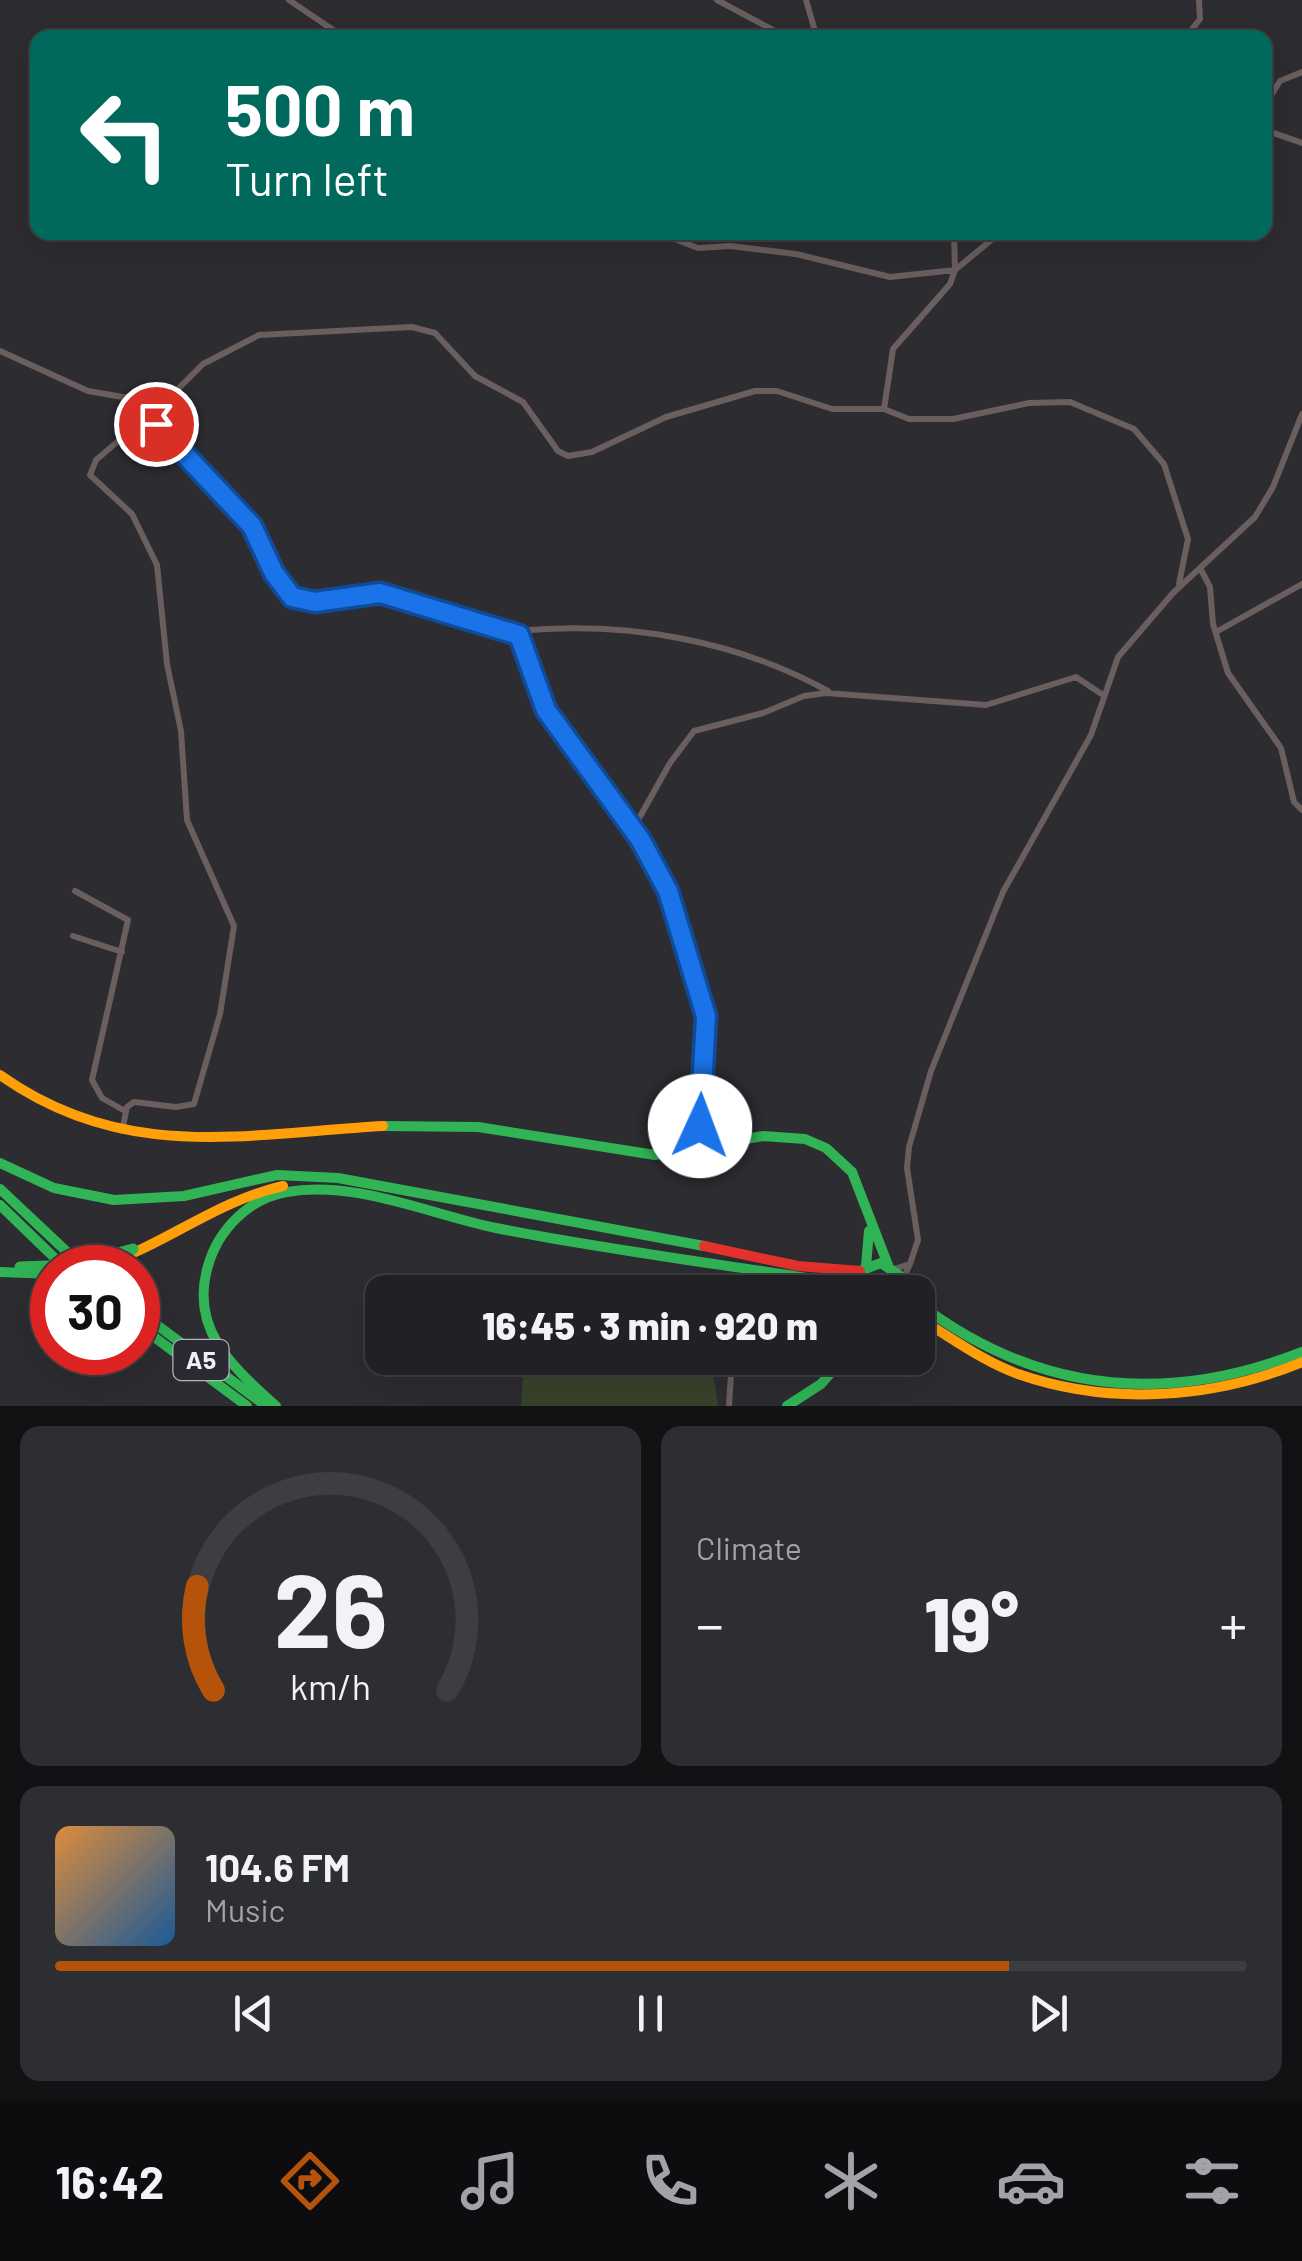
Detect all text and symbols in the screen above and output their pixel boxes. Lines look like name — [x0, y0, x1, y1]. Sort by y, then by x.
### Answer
text: 500 m — [225, 66, 415, 150]
icon: left — [60, 70, 190, 200]
text: Turn left — [225, 151, 389, 205]
pin — [114, 382, 199, 467]
icon: arrive — [129, 397, 184, 452]
position arrow — [648, 1074, 752, 1178]
speed limit sign: 30 — [30, 1245, 160, 1375]
text: 16:45 · 3 min · 920 m — [482, 1302, 818, 1348]
road number: A5 — [174, 1340, 228, 1380]
text: Climate — [696, 1528, 802, 1566]
text: 26 — [273, 1544, 388, 1669]
text: 19° — [924, 1577, 1019, 1667]
text: − — [696, 1590, 724, 1656]
text: + — [1219, 1590, 1247, 1656]
text: km/h — [290, 1664, 371, 1707]
text: 104.6 FM — [205, 1844, 350, 1890]
text: Music — [205, 1890, 285, 1928]
icon: previous — [226, 1986, 281, 2041]
icon: pause — [623, 1986, 678, 2041]
icon: next — [1021, 1986, 1076, 2041]
icon: directions — [275, 2146, 345, 2216]
icon: music — [455, 2146, 525, 2216]
icon: phone — [635, 2146, 705, 2216]
icon: climate — [816, 2146, 886, 2216]
icon: car — [996, 2146, 1066, 2216]
icon: filters — [1177, 2146, 1247, 2216]
text: 16:42 — [55, 2154, 164, 2208]

